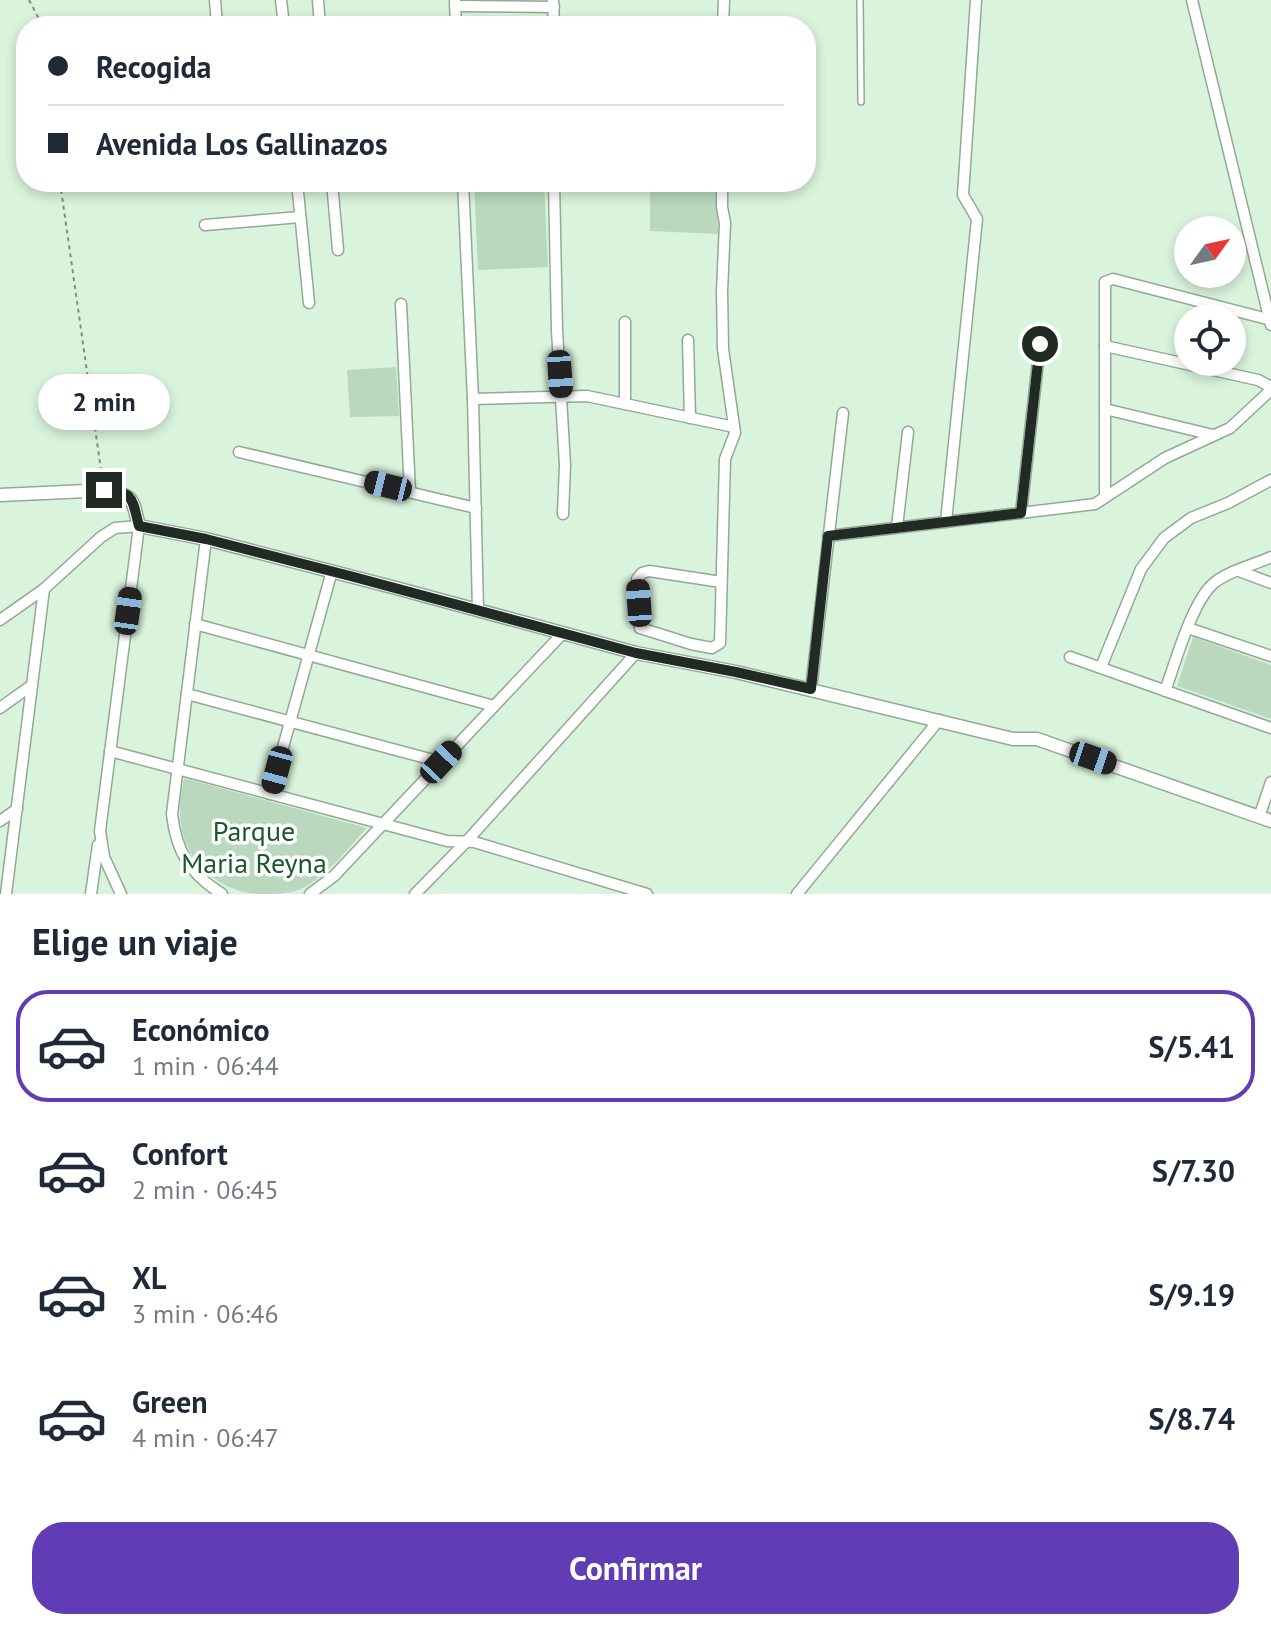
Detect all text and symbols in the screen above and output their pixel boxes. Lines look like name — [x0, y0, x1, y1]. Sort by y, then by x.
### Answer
text: Recogida — [96, 47, 212, 86]
text: Avenida Los Gallinazos — [96, 124, 388, 163]
north arrow — [1174, 216, 1246, 288]
map controls — [1174, 216, 1246, 376]
button: locate — [1174, 304, 1246, 376]
route start — [1022, 326, 1058, 362]
car — [546, 349, 574, 399]
callout: 2 min — [38, 374, 170, 430]
text: 2 min — [72, 385, 136, 418]
car — [362, 469, 414, 503]
route end — [86, 472, 122, 508]
car — [625, 578, 653, 628]
car — [113, 586, 143, 636]
car — [416, 736, 466, 788]
car — [1066, 739, 1120, 777]
car — [259, 744, 295, 796]
park label: Parque Maria Reyna — [181, 812, 327, 881]
text: Elige un viaje — [32, 918, 238, 965]
icon: car — [36, 1010, 108, 1082]
text: Económico — [132, 1010, 270, 1049]
text: S/5.41 — [1148, 1027, 1235, 1066]
text: 1 min · 06:44 — [132, 1049, 279, 1082]
icon: car — [36, 1134, 108, 1206]
text: Confort — [132, 1134, 228, 1173]
text: S/7.30 — [1152, 1151, 1235, 1190]
text: 2 min · 06:45 — [132, 1173, 279, 1206]
icon: car — [36, 1258, 108, 1330]
text: XL — [132, 1258, 166, 1297]
text: S/9.19 — [1148, 1275, 1235, 1314]
text: 3 min · 06:46 — [132, 1297, 279, 1330]
icon: car — [36, 1382, 108, 1454]
text: Green — [132, 1382, 207, 1421]
text: S/8.74 — [1148, 1399, 1235, 1438]
text: 4 min · 06:47 — [132, 1421, 279, 1454]
button: Confirmar — [32, 1522, 1239, 1614]

